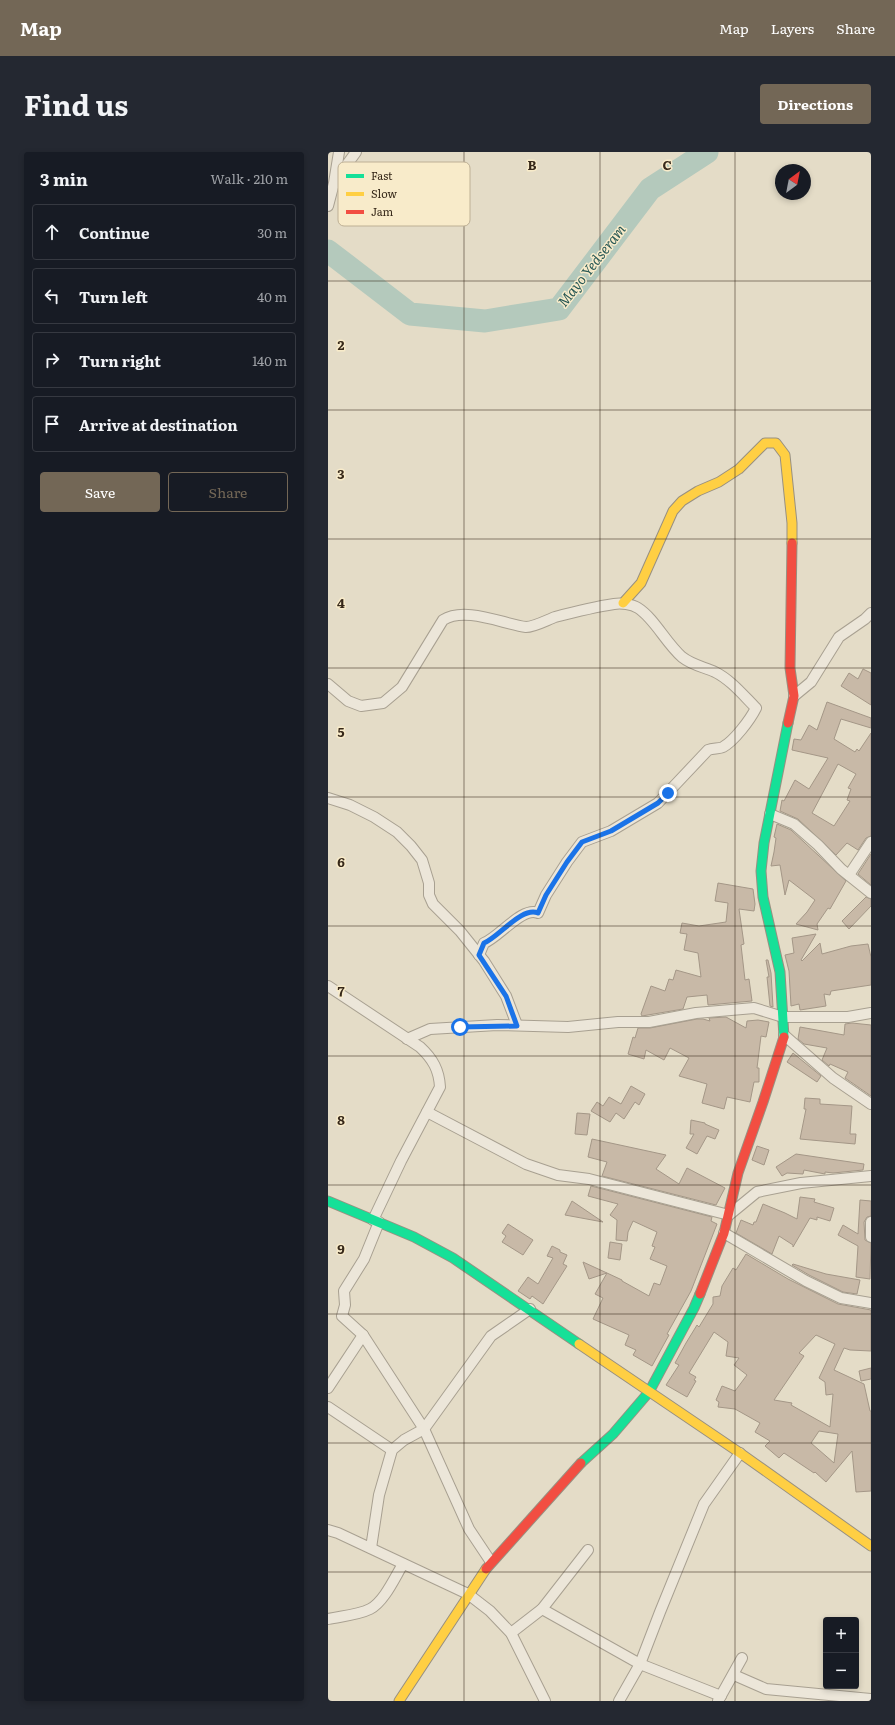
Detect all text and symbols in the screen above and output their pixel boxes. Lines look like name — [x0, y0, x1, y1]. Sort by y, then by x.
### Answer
text: Map — [20, 14, 62, 42]
text: Map — [719, 18, 749, 38]
text: Layers — [771, 18, 814, 38]
text: Share — [836, 18, 875, 38]
text: Find us — [24, 83, 128, 125]
button: Directions — [760, 84, 871, 124]
text: B — [528, 155, 537, 174]
text: C — [662, 155, 672, 174]
legend — [338, 162, 470, 226]
north arrow — [775, 164, 811, 200]
text: 3 min — [40, 166, 88, 191]
text: Fast — [371, 167, 393, 183]
text: Walk · 210 m — [211, 169, 288, 188]
text: Slow — [371, 185, 397, 201]
text: Jam — [371, 203, 394, 219]
water label: Mayo Yedseram — [552, 219, 630, 310]
icon: ahead — [41, 221, 63, 243]
text: Continue — [79, 221, 149, 244]
text: 30 m — [257, 223, 287, 242]
icon: left — [41, 285, 63, 307]
text: Turn left — [79, 285, 148, 308]
text: 40 m — [257, 287, 287, 306]
text: 2 — [338, 335, 345, 354]
icon: right — [41, 349, 63, 371]
text: Turn right — [79, 349, 161, 372]
text: 140 m — [252, 351, 287, 370]
icon: arrive — [41, 413, 63, 435]
text: Arrive at destination — [79, 413, 238, 436]
text: 3 — [337, 464, 345, 483]
button: Save — [40, 472, 160, 512]
button: Share — [168, 472, 288, 512]
text: 4 — [337, 593, 345, 612]
text: 5 — [337, 722, 345, 741]
route end — [659, 784, 677, 802]
text: 6 — [337, 852, 345, 871]
text: 7 — [337, 981, 345, 1000]
route start — [451, 1018, 469, 1036]
text: 8 — [337, 1110, 345, 1129]
text: 9 — [337, 1239, 345, 1258]
map controls — [823, 1617, 859, 1689]
button: + — [823, 1617, 859, 1653]
button: − — [823, 1653, 859, 1689]

